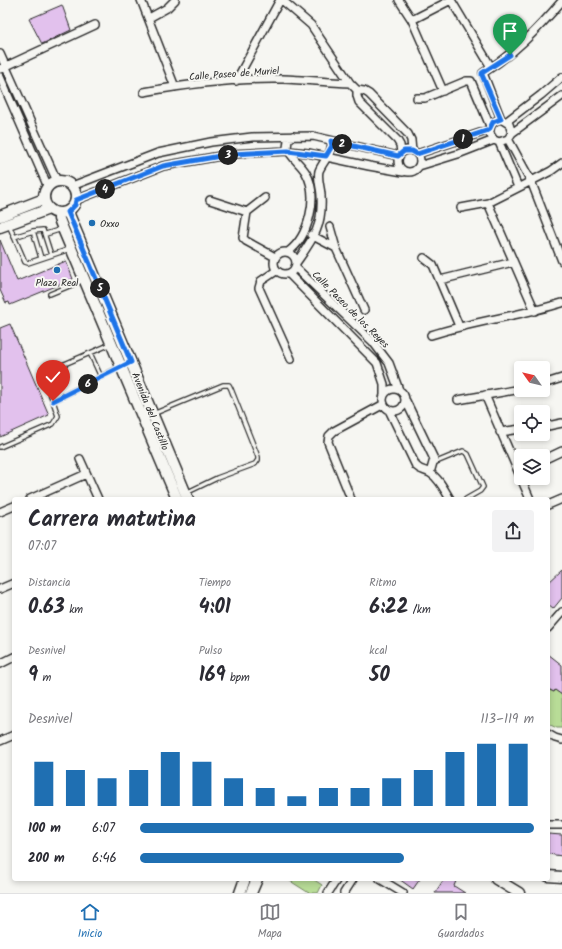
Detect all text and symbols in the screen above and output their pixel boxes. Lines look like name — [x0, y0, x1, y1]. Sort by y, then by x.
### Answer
pin — [493, 14, 527, 55]
icon: arrive — [499, 20, 521, 42]
street label: Calle Paseo de Muriel — [188, 63, 280, 85]
pin: 1 — [453, 129, 473, 149]
text: 1 — [461, 130, 465, 148]
pin: 2 — [332, 134, 352, 154]
text: 2 — [339, 135, 345, 153]
pin: 3 — [218, 145, 238, 165]
text: 3 — [225, 146, 231, 164]
pin: 4 — [95, 179, 115, 199]
text: 4 — [102, 180, 108, 198]
place label: Oxxo — [100, 216, 120, 232]
marker: Oxxo — [87, 218, 97, 228]
marker: Plaza Real — [52, 265, 62, 275]
street label: Calle Paseo de los Reyes — [308, 267, 393, 353]
place label: Plaza Real — [35, 275, 79, 291]
pin: 5 — [90, 278, 110, 298]
text: 5 — [97, 279, 103, 297]
pin — [36, 360, 70, 401]
north arrow — [514, 361, 550, 397]
map controls — [514, 361, 550, 485]
icon: check — [42, 366, 64, 388]
street label: Avenida del Castillo — [127, 370, 173, 453]
pin: 6 — [78, 374, 98, 394]
text: 6 — [85, 375, 91, 393]
button: locate — [514, 405, 550, 441]
button: layers — [514, 449, 550, 485]
text: Carrera matutina — [28, 503, 196, 538]
button: share — [492, 510, 534, 552]
text: 07:07 — [28, 536, 56, 557]
text: Distancia — [28, 574, 70, 592]
text: Tiempo — [199, 574, 231, 592]
text: Ritmo — [369, 574, 396, 592]
text: 0.63 — [28, 592, 65, 624]
text: 4:01 — [199, 592, 231, 624]
text: 6:22 — [369, 592, 408, 624]
text: km — [65, 601, 83, 619]
text: /km — [408, 601, 431, 619]
text: Desnivel — [28, 642, 66, 660]
text: Pulso — [199, 642, 222, 660]
text: kcal — [369, 642, 387, 660]
text: 9 — [28, 660, 38, 692]
text: 169 — [199, 660, 226, 692]
text: 50 — [369, 660, 390, 692]
text: m — [38, 669, 51, 687]
text: bpm — [226, 669, 250, 687]
text: Desnivel — [28, 709, 72, 730]
text: 113–119 m — [480, 709, 534, 730]
text: 100 m — [28, 818, 61, 839]
text: 6:07 — [92, 818, 115, 839]
text: 200 m — [28, 848, 65, 869]
text: 6:46 — [92, 848, 117, 869]
tab: Inicio — [78, 901, 102, 943]
tab: Mapa — [258, 901, 282, 943]
tab: Guardados — [438, 901, 484, 943]

